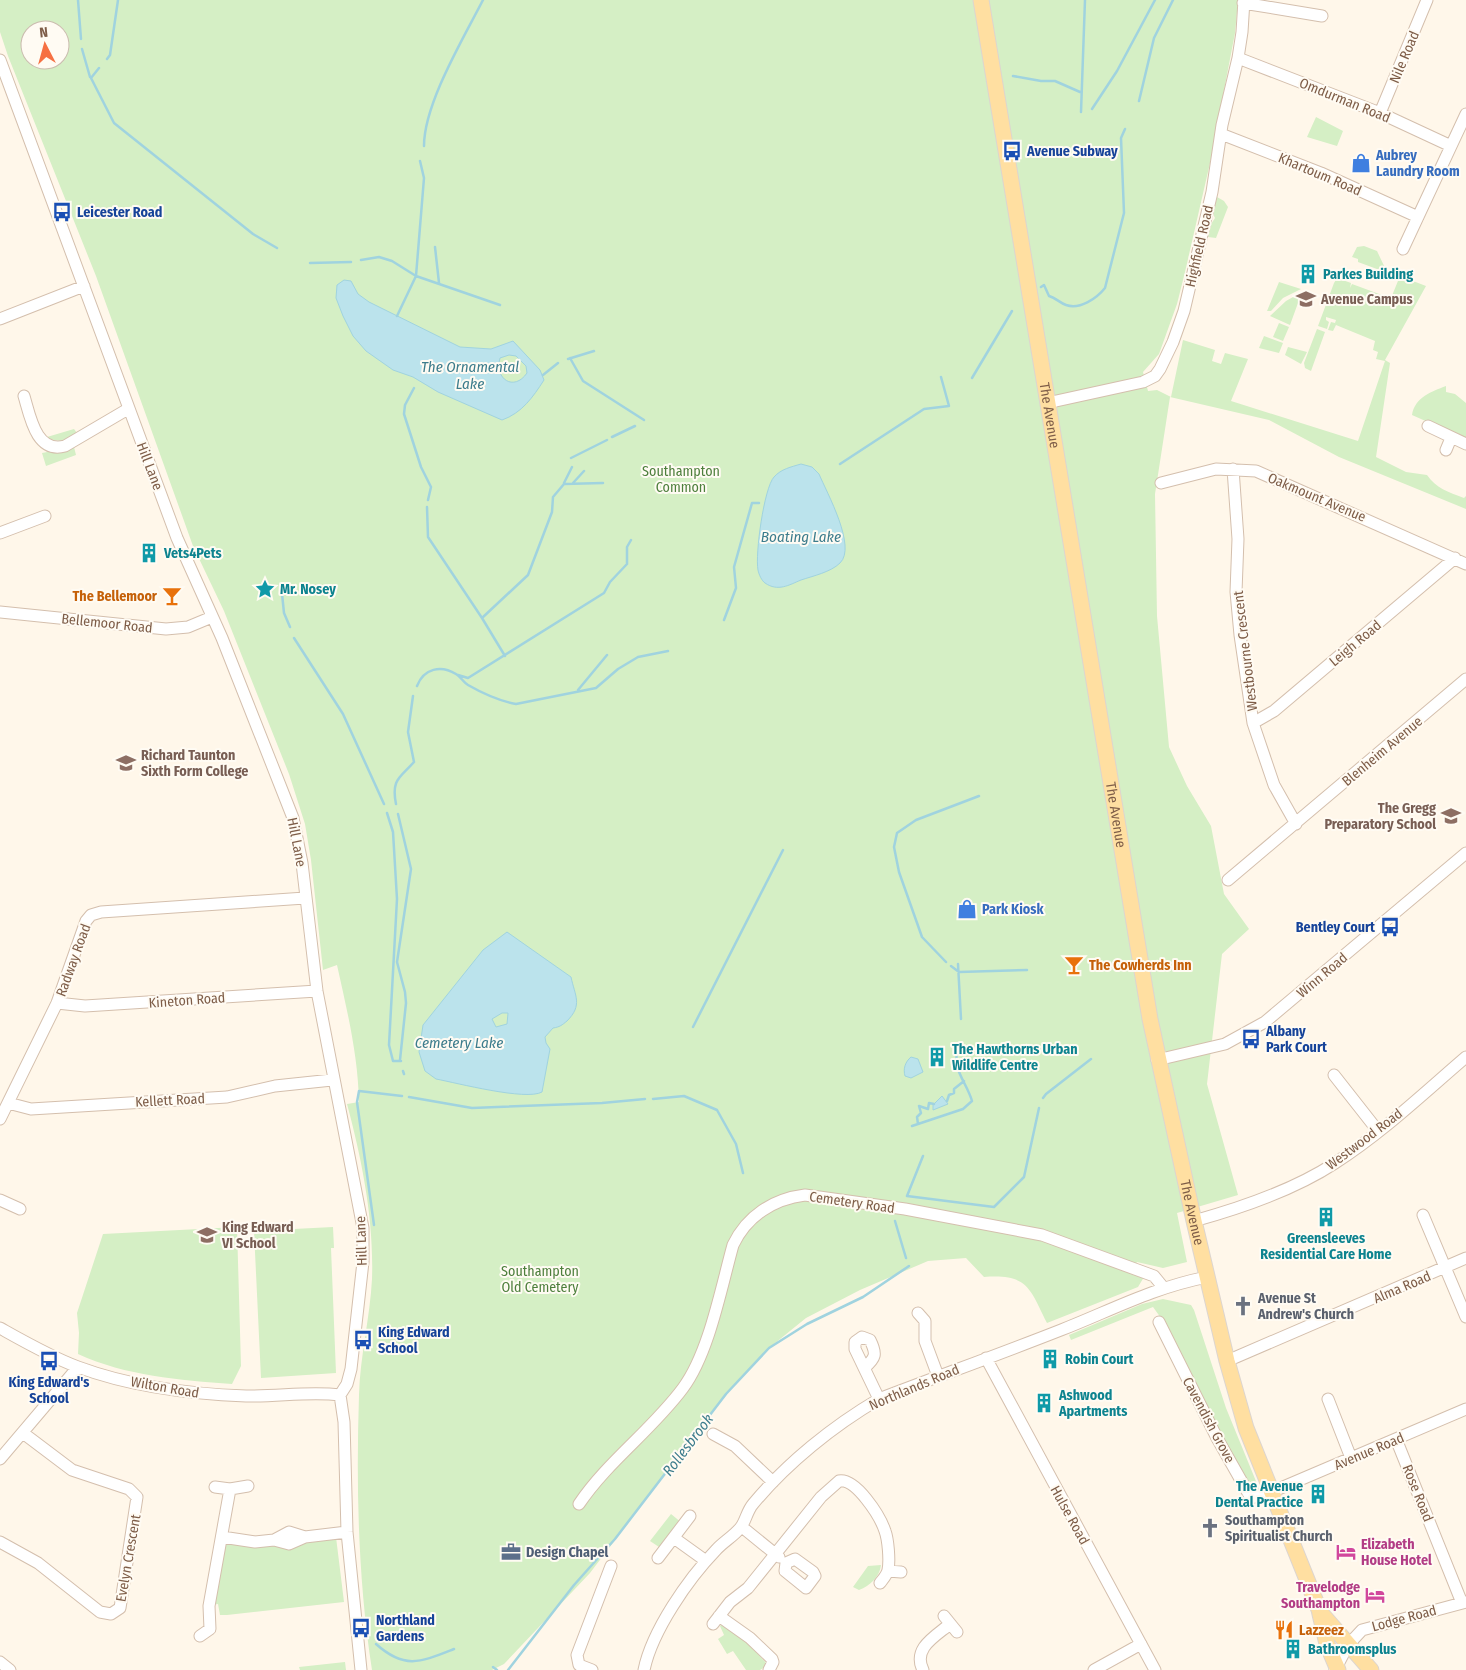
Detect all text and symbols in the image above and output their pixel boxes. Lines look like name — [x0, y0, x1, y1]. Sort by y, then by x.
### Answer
north arrow — [20, 20, 70, 70]
text: N — [39, 24, 49, 41]
street label: Nile Road — [1386, 29, 1423, 86]
street label: Omdurman Road — [1297, 74, 1393, 126]
bus stop icon: Avenue Subway — [1001, 140, 1023, 162]
place label: Avenue Subway — [1026, 143, 1118, 160]
place label: Aubrey Laundry Room — [1375, 147, 1460, 180]
street label: Khartoum Road — [1276, 149, 1364, 200]
shop icon: Aubrey Laundry Room — [1350, 152, 1372, 174]
bus stop icon: Leicester Road — [51, 201, 73, 223]
street label: Highfield Road — [1182, 203, 1217, 289]
place label: Leicester Road — [77, 204, 162, 221]
building icon: Parkes Building — [1297, 263, 1319, 285]
place label: Parkes Building — [1323, 266, 1413, 283]
school or university icon: Avenue Campus — [1295, 288, 1317, 310]
place label: Avenue Campus — [1320, 291, 1413, 308]
water label: The Ornamental Lake — [421, 358, 519, 393]
street label: The Avenue — [1036, 381, 1063, 450]
street label: Hill Lane — [133, 440, 166, 493]
park label: Southampton Common — [642, 463, 720, 496]
street label: Oakmount Avenue — [1265, 469, 1368, 526]
water label: Boating Lake — [761, 528, 841, 546]
building icon: Vets4Pets — [138, 542, 160, 564]
place label: Vets4Pets — [163, 545, 222, 562]
place icon: Mr. Nosey — [254, 578, 276, 600]
place label: Mr. Nosey — [280, 581, 336, 598]
bar icon: The Bellemoor — [161, 585, 183, 607]
place label: The Bellemoor — [72, 588, 158, 605]
street label: Westbourne Crescent — [1230, 589, 1261, 712]
street label: Bellemoor Road — [61, 610, 153, 637]
street label: Leigh Road — [1326, 617, 1385, 670]
street label: Blenheim Avenue — [1339, 713, 1426, 790]
place label: Richard Taunton Sixth Form College — [141, 747, 248, 780]
school or university icon: Richard Taunton Sixth Form College — [115, 752, 137, 774]
street label: The Avenue — [1102, 781, 1129, 849]
place label: The Gregg Preparatory School — [1324, 800, 1436, 833]
school or university icon: The Gregg Preparatory School — [1440, 805, 1462, 827]
street label: Hill Lane — [283, 816, 310, 868]
shop icon: Park Kiosk — [956, 898, 978, 920]
place label: Park Kiosk — [982, 901, 1044, 918]
bus stop icon: Bentley Court — [1379, 916, 1401, 938]
place label: Bentley Court — [1296, 919, 1376, 936]
street label: Radway Road — [52, 922, 94, 999]
street label: Winn Road — [1293, 949, 1351, 1002]
bar icon: The Cowherds Inn — [1063, 954, 1085, 976]
place label: The Cowherds Inn — [1089, 957, 1192, 974]
street label: Kineton Road — [148, 989, 226, 1012]
place label: Albany Park Court — [1265, 1023, 1328, 1056]
bus stop icon: Albany Park Court — [1240, 1028, 1262, 1050]
water label: Cemetery Lake — [415, 1034, 503, 1052]
place label: The Hawthorns Urban Wildlife Centre — [952, 1041, 1078, 1074]
building icon: The Hawthorns Urban Wildlife Centre — [926, 1046, 948, 1068]
street label: Kellett Road — [135, 1090, 205, 1111]
street label: Westwood Road — [1323, 1105, 1406, 1174]
street label: The Avenue — [1176, 1178, 1207, 1247]
street label: Cemetery Road — [808, 1188, 896, 1217]
building icon: Greensleeves Residential Care Home — [1315, 1206, 1337, 1228]
street label: Hill Lane — [352, 1216, 371, 1266]
place label: King Edward VI School — [221, 1219, 294, 1252]
school or university icon: King Edward VI School — [196, 1224, 218, 1246]
place label: Greensleeves Residential Care Home — [1260, 1230, 1392, 1263]
park label: Southampton Old Cemetery — [501, 1263, 579, 1296]
street label: Alma Road — [1371, 1268, 1434, 1307]
place label: Avenue St Andrew's Church — [1257, 1290, 1354, 1323]
church icon: Avenue St Andrew's Church — [1232, 1295, 1254, 1317]
place label: King Edward School — [378, 1324, 450, 1357]
bus stop icon: King Edward School — [352, 1329, 374, 1351]
building icon: Robin Court — [1039, 1348, 1061, 1370]
bus stop icon: King Edward's School — [38, 1350, 60, 1372]
place label: Robin Court — [1065, 1351, 1135, 1368]
street label: Northlands Road — [867, 1361, 962, 1414]
street label: Wilton Road — [129, 1373, 200, 1402]
place label: King Edward's School — [9, 1374, 89, 1407]
street label: Cavendish Grove — [1179, 1374, 1238, 1466]
place label: Ashwood Apartments — [1058, 1387, 1127, 1420]
building icon: Ashwood Apartments — [1033, 1392, 1055, 1414]
water label: Rollesbrook — [659, 1410, 717, 1479]
street label: Avenue Road — [1332, 1429, 1407, 1474]
street label: Rose Road — [1398, 1462, 1437, 1524]
place label: The Avenue Dental Practice — [1215, 1478, 1303, 1511]
street label: Hulse Road — [1046, 1483, 1093, 1548]
building icon: The Avenue Dental Practice — [1307, 1483, 1329, 1505]
place label: Southampton Spiritualist Church — [1225, 1512, 1333, 1545]
street label: Evelyn Crescent — [112, 1513, 145, 1603]
church icon: Southampton Spiritualist Church — [1199, 1517, 1221, 1539]
place label: Elizabeth House Hotel — [1361, 1536, 1432, 1569]
office icon: Design Chapel — [500, 1541, 522, 1563]
hotel icon: Elizabeth House Hotel — [1335, 1541, 1357, 1563]
place label: Design Chapel — [526, 1544, 609, 1561]
place label: Travelodge Southampton — [1281, 1579, 1360, 1612]
hotel icon: Travelodge Southampton — [1364, 1584, 1386, 1606]
street label: Lodge Road — [1370, 1602, 1438, 1635]
place label: Northland Gardens — [376, 1612, 435, 1645]
bus stop icon: Northland Gardens — [350, 1617, 372, 1639]
restaurant icon: Lazzeez — [1273, 1619, 1295, 1641]
place label: Lazzeez — [1299, 1622, 1344, 1639]
building icon: Bathroomsplus — [1282, 1638, 1304, 1660]
place label: Bathroomsplus — [1308, 1641, 1396, 1658]

